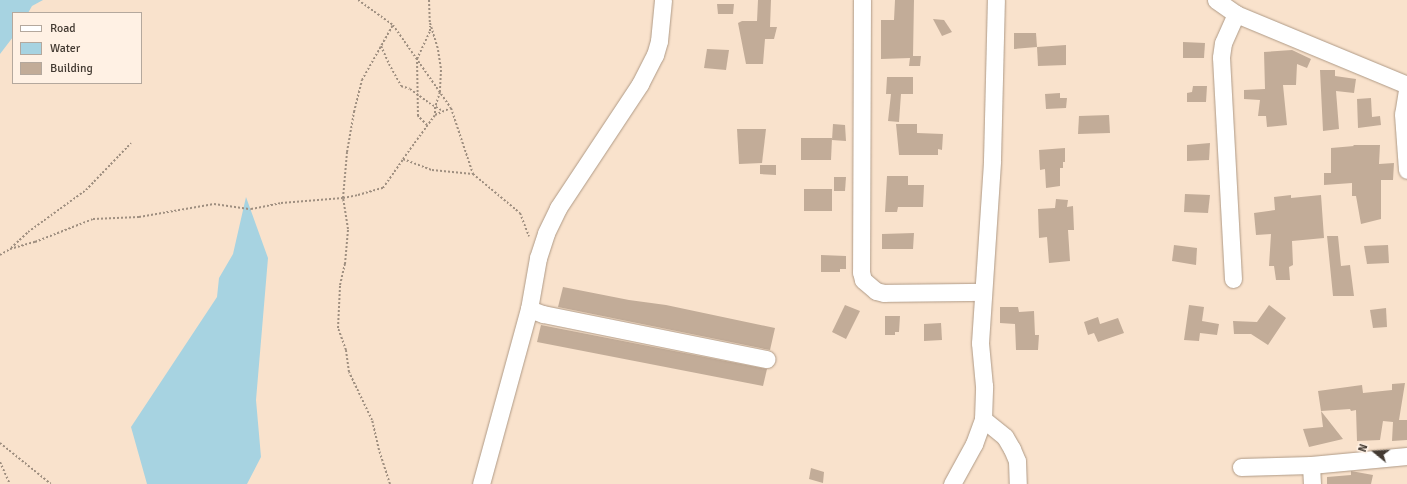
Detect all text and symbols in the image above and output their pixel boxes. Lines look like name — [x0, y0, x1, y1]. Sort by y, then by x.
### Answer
legend — [12, 12, 142, 84]
text: Road — [50, 21, 76, 36]
text: Water — [50, 41, 80, 56]
text: Building — [50, 61, 93, 76]
north arrow — [1355, 432, 1395, 472]
text: N — [1356, 442, 1370, 454]

